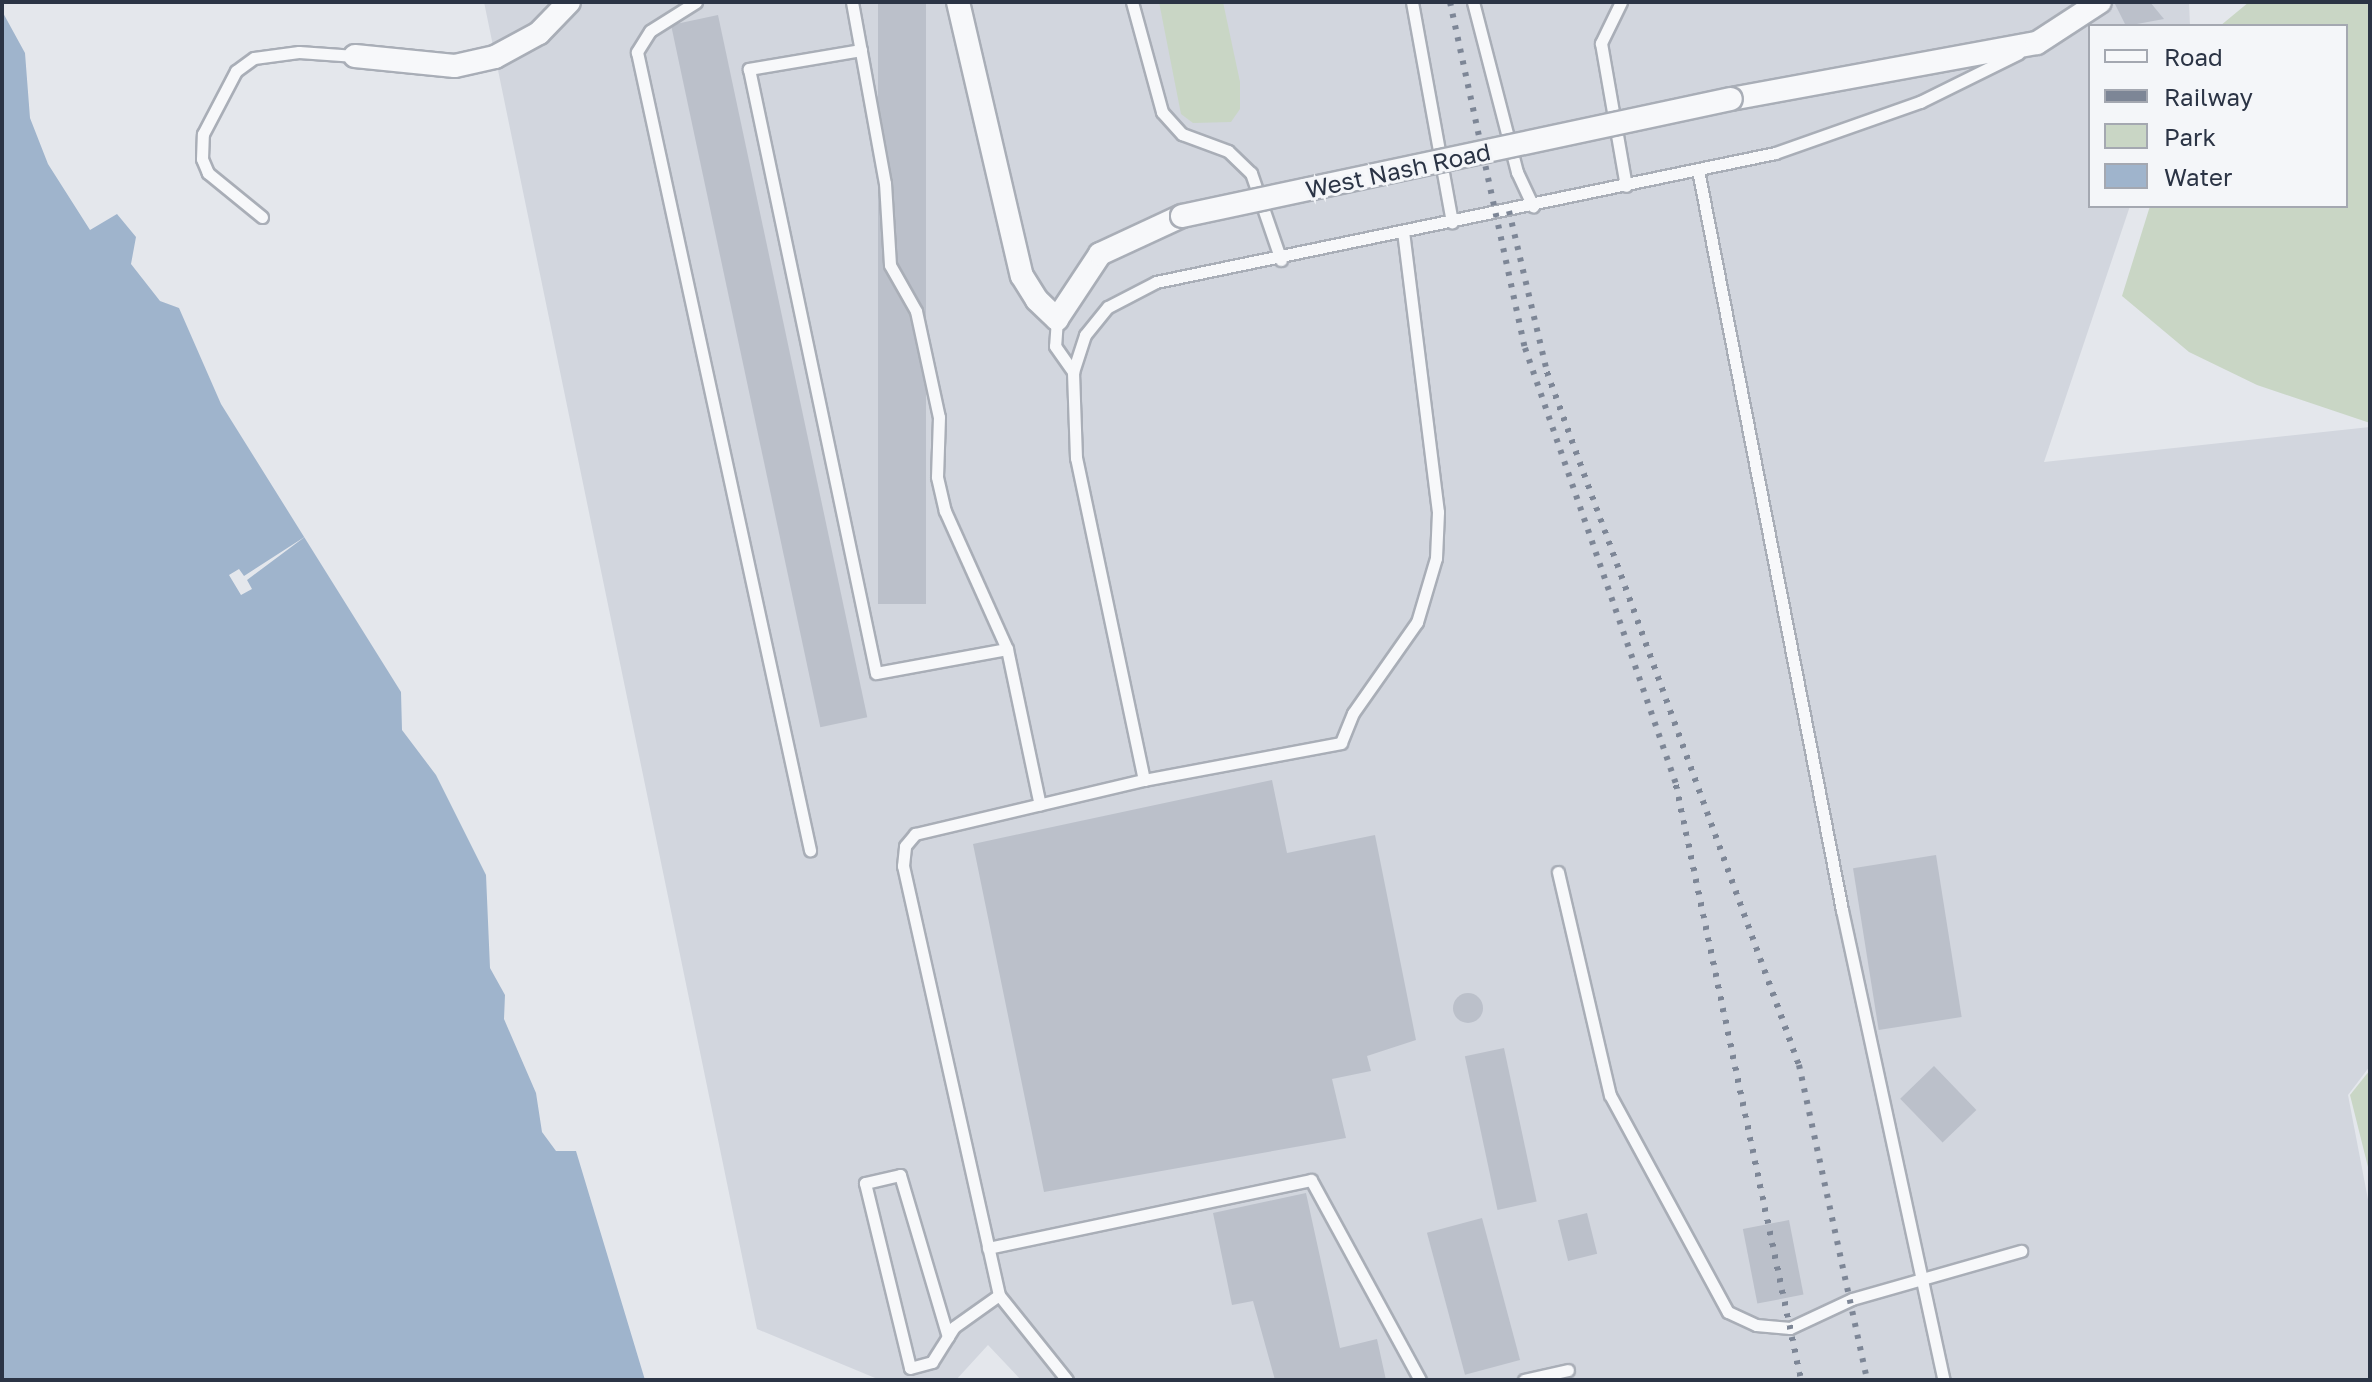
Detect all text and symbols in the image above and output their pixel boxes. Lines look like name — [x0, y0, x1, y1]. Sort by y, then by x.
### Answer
legend — [2088, 24, 2348, 208]
text: Road — [2164, 42, 2223, 71]
text: Railway — [2164, 82, 2253, 111]
text: Park — [2164, 122, 2216, 151]
street label: West Nash Road — [1303, 136, 1493, 204]
text: Water — [2164, 162, 2232, 191]

